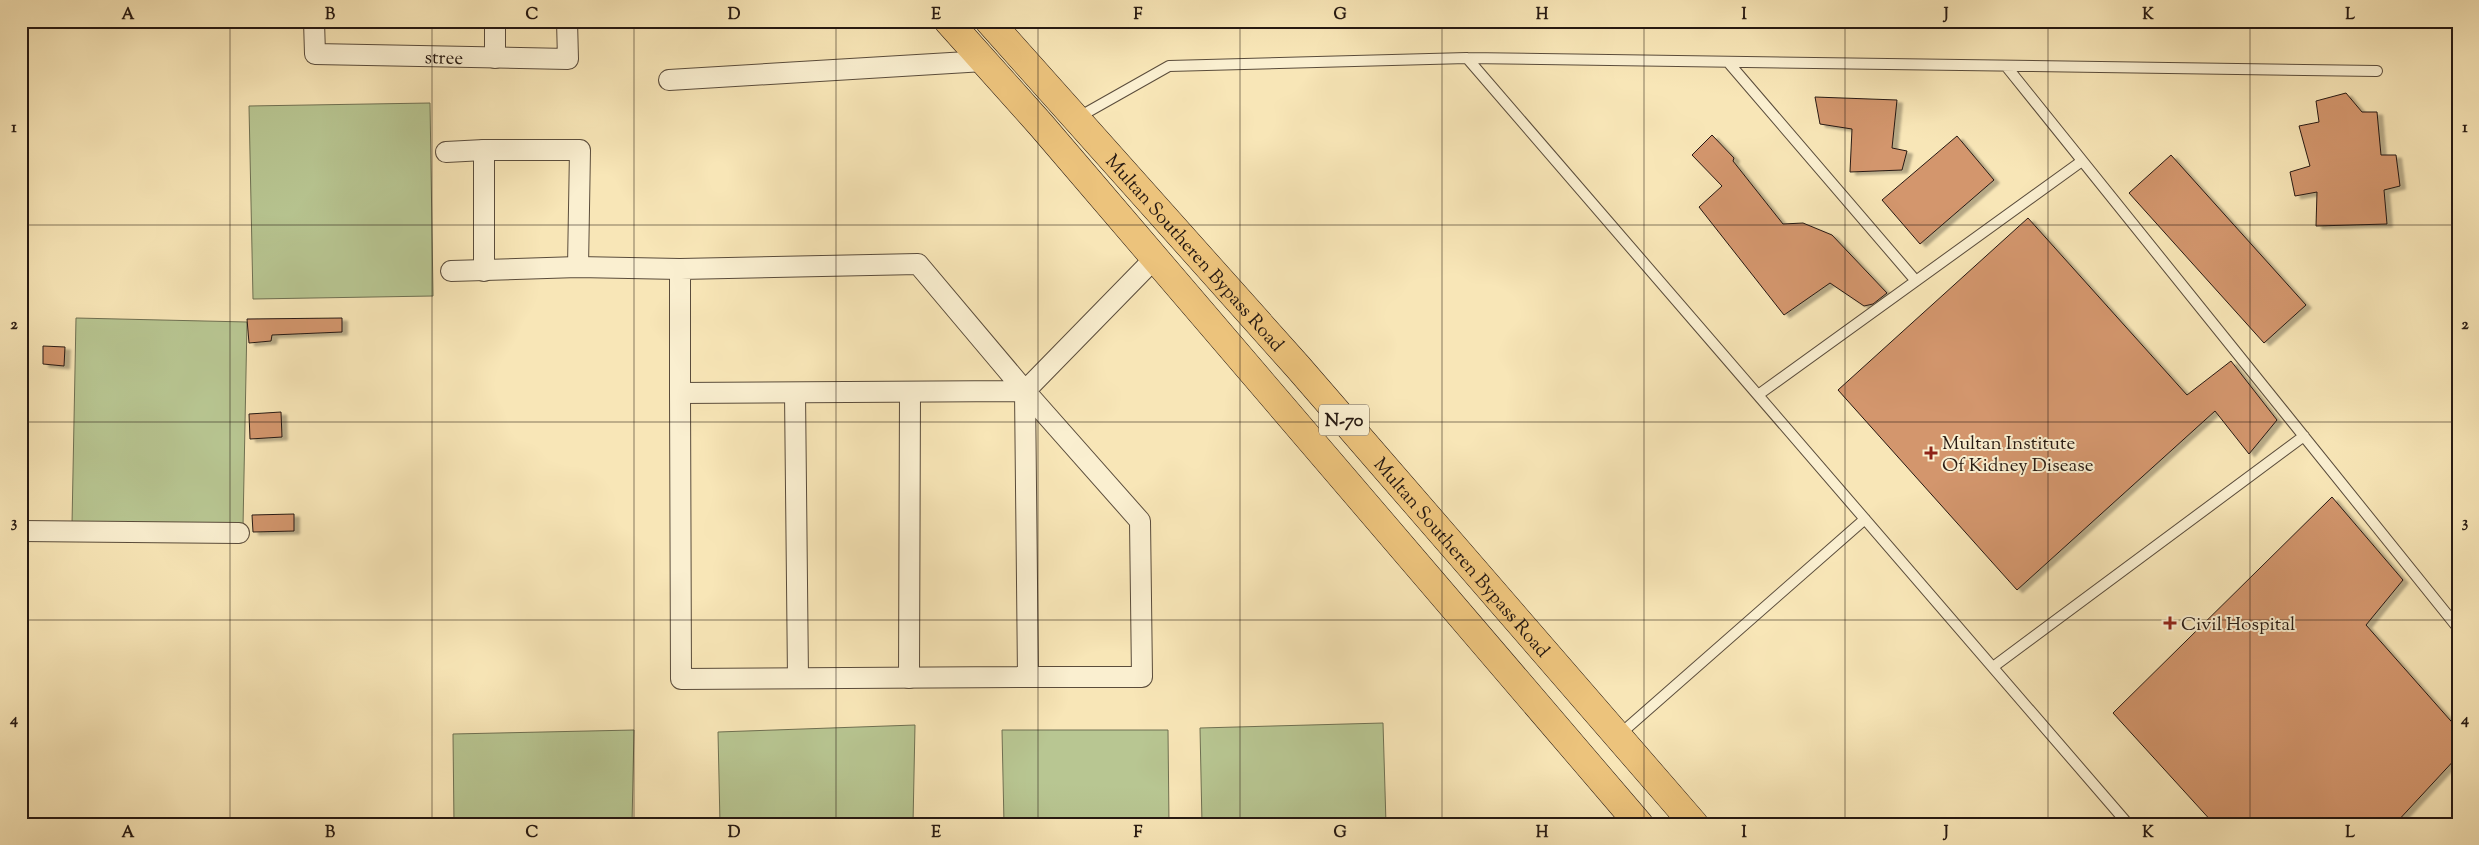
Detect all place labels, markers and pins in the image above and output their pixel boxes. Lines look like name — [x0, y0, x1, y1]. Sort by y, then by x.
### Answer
place label: Multan Institute Of Kidney Disease — [1942, 431, 2094, 480]
marker: Multan Institute Of Kidney Disease — [1924, 446, 1938, 460]
place label: Civil Hospital — [2181, 612, 2295, 639]
marker: Civil Hospital — [2163, 616, 2177, 630]

